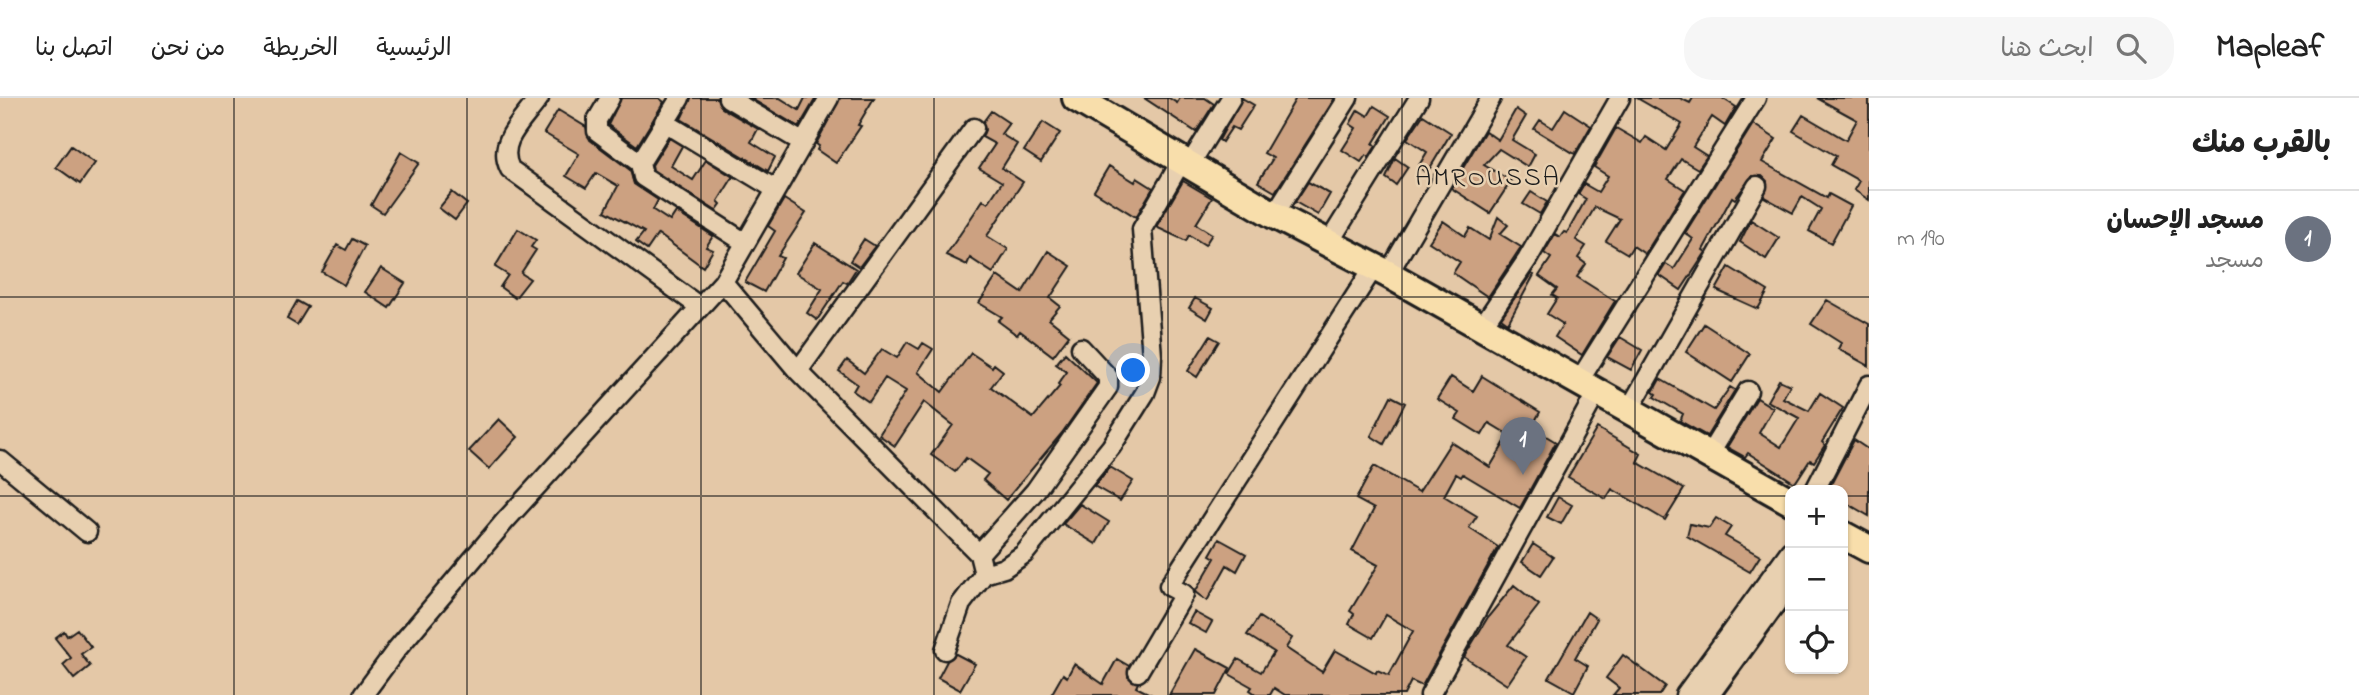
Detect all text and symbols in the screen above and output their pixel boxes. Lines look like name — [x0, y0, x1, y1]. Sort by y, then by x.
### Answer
search box — [1684, 17, 2174, 80]
text: Mapleaf — [2216, 24, 2324, 72]
icon: search — [2112, 29, 2150, 67]
text: ابحث هنا — [2000, 31, 2094, 69]
text: اتصل بنا — [35, 32, 113, 67]
text: من نحن — [151, 32, 225, 67]
text: الخريطة — [263, 32, 338, 67]
text: الرئيسية — [376, 32, 452, 67]
text: بالقرب منك — [2192, 123, 2331, 167]
district label: AMROUSSA — [1415, 160, 1561, 198]
text: مسجد الإحسان — [2107, 203, 2264, 241]
text: 190 m — [1897, 223, 1945, 256]
text: 1 — [2304, 223, 2312, 256]
text: مسجد — [2205, 245, 2264, 278]
your location — [1116, 353, 1150, 387]
pin: 1 — [1500, 417, 1546, 475]
map controls — [1785, 485, 1848, 674]
button: + — [1785, 485, 1848, 548]
button: − — [1785, 548, 1848, 611]
button: locate — [1785, 611, 1848, 674]

